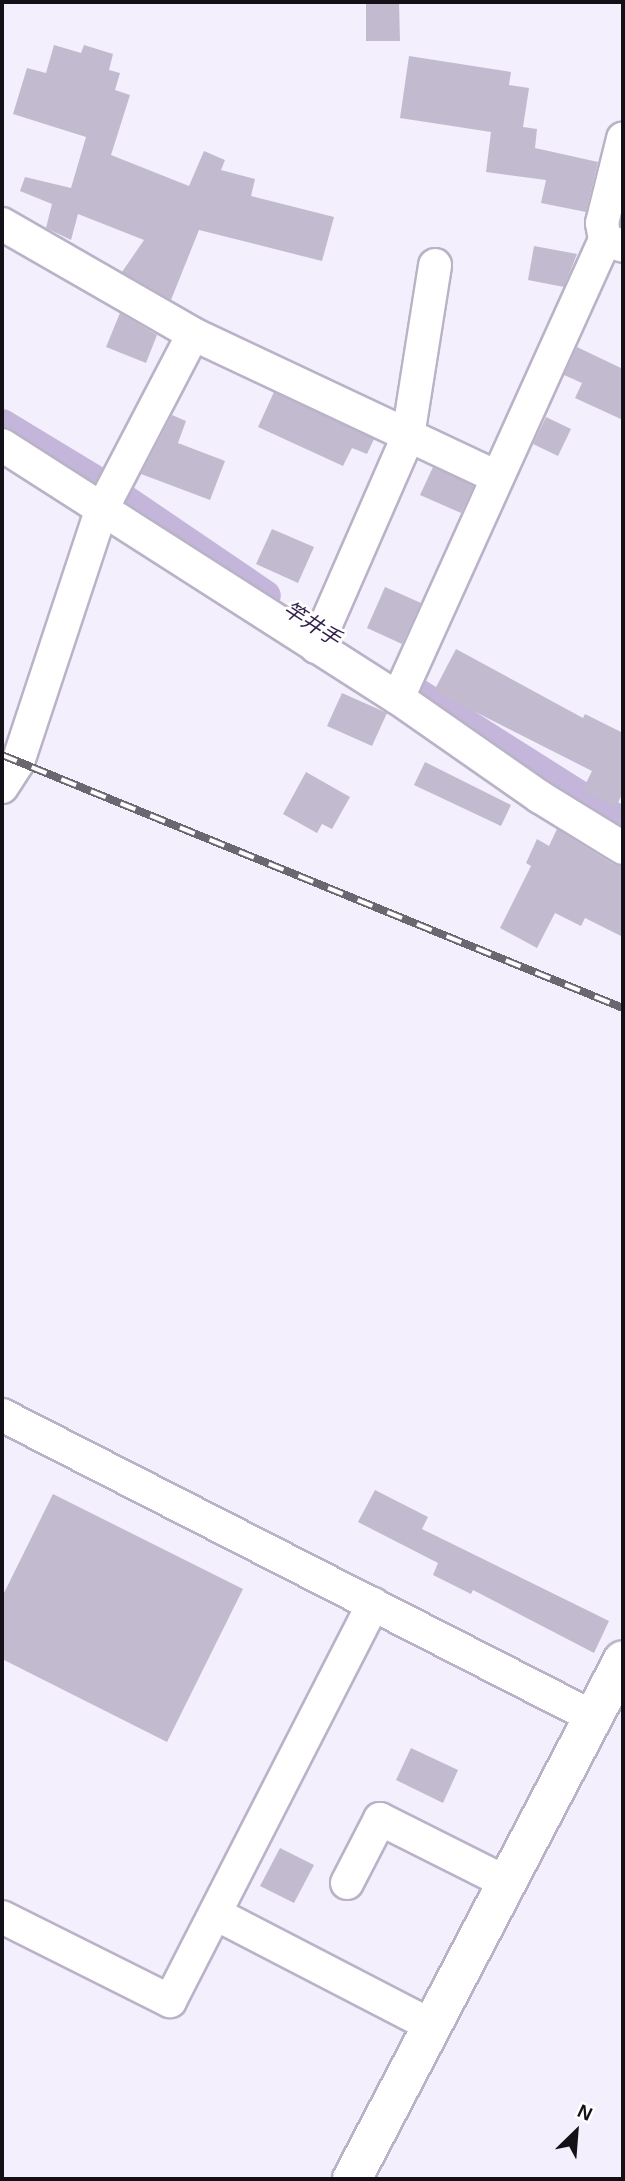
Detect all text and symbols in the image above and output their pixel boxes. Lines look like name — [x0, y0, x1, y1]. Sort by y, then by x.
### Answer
water label: 竿井手 — [279, 596, 345, 652]
north arrow — [541, 2097, 611, 2167]
text: N — [574, 2100, 596, 2125]

